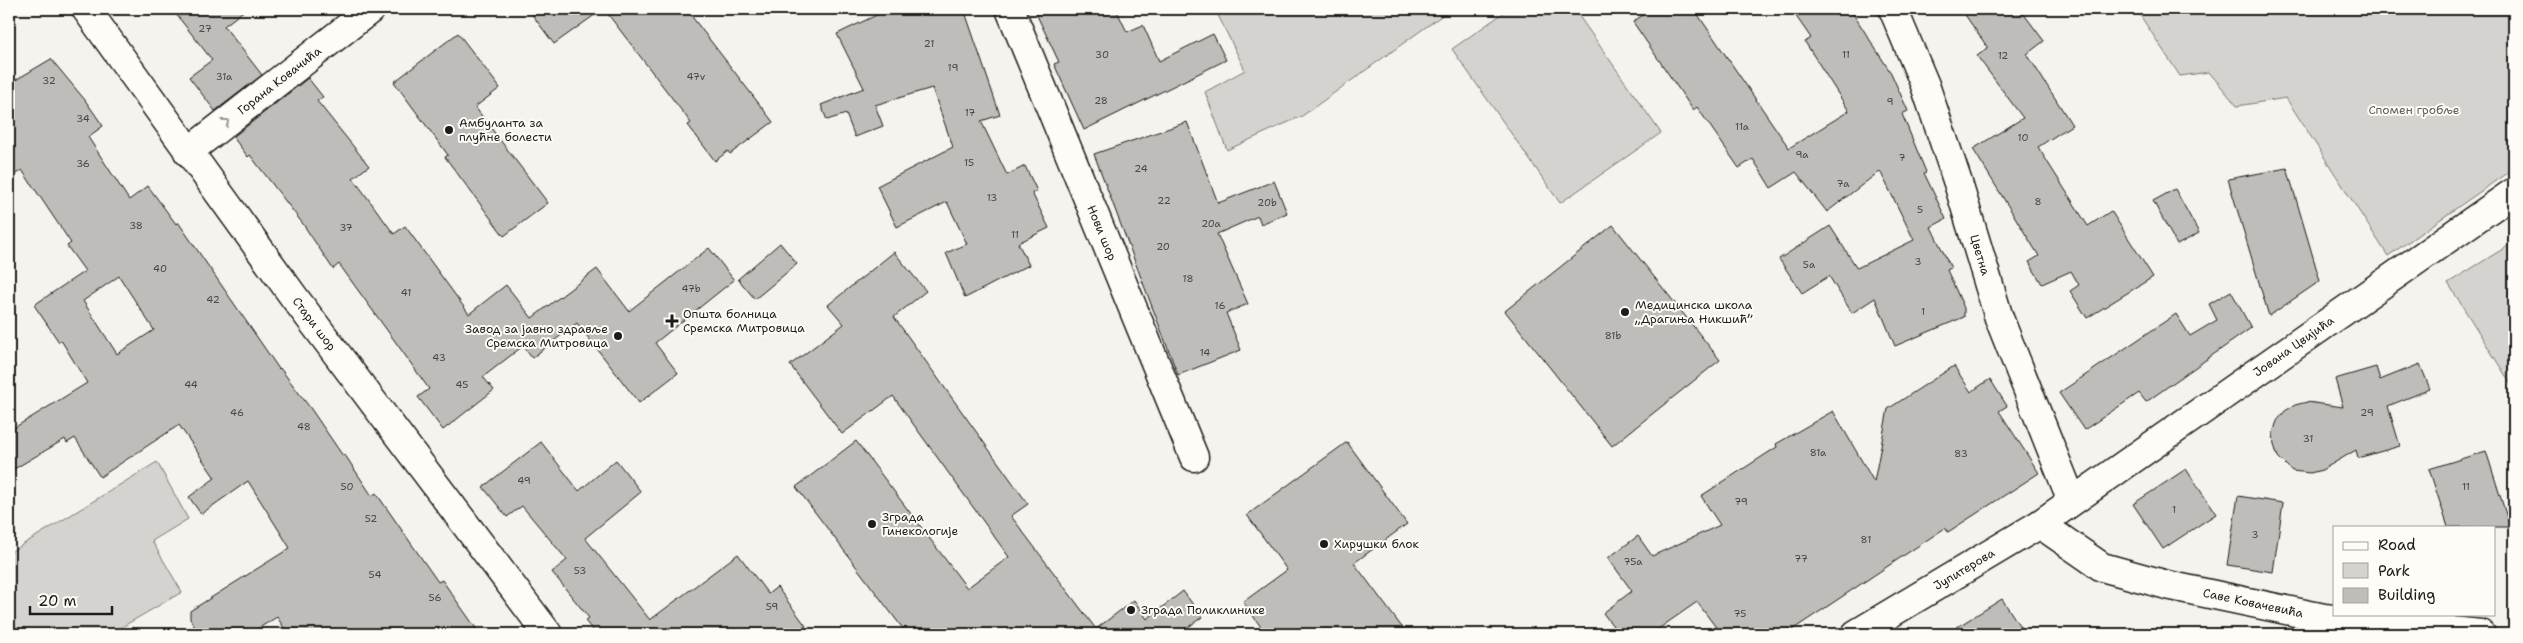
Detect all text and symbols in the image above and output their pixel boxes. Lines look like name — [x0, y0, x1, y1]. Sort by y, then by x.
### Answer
house number: 27 — [198, 22, 212, 35]
house number: 21 — [924, 37, 934, 50]
street label: Горана Ковачића — [234, 43, 325, 118]
house number: 30 — [1095, 48, 1109, 61]
house number: 11 — [1842, 48, 1850, 61]
house number: 12 — [1998, 49, 2008, 62]
house number: 19 — [948, 61, 958, 74]
house number: 31a — [216, 70, 233, 83]
house number: 47v — [687, 70, 706, 83]
house number: 32 — [42, 74, 56, 87]
house number: 28 — [1094, 94, 1108, 107]
house number: 9 — [1887, 95, 1894, 108]
park label: Спомен гробље — [2368, 102, 2460, 118]
house number: 17 — [965, 106, 975, 119]
house number: 34 — [76, 112, 90, 125]
place label: Амбуланта за плућне болести — [459, 115, 552, 145]
one-way arrow — [220, 120, 229, 128]
house number: 11a — [1735, 120, 1750, 133]
marker: Амбуланта за плућне болести — [443, 124, 455, 136]
house number: 10 — [2018, 131, 2028, 144]
house number: 9a — [1795, 148, 1809, 161]
house number: 7 — [1899, 151, 1906, 164]
house number: 15 — [964, 156, 974, 169]
house number: 36 — [76, 157, 90, 170]
house number: 24 — [1134, 162, 1148, 175]
house number: 7a — [1837, 177, 1850, 190]
house number: 13 — [987, 191, 997, 204]
house number: 22 — [1157, 194, 1171, 207]
house number: 8 — [2035, 195, 2042, 208]
house number: 20b — [1257, 196, 1277, 209]
street label: Нови шор — [1083, 203, 1121, 263]
house number: 5 — [1917, 203, 1923, 216]
house number: 20a — [1201, 217, 1222, 230]
house number: 38 — [129, 219, 143, 232]
house number: 37 — [339, 221, 353, 234]
house number: 11 — [1011, 228, 1019, 241]
street label: Цветна — [1966, 232, 1994, 278]
house number: 20 — [1156, 240, 1170, 253]
house number: 3 — [1915, 255, 1922, 268]
house number: 5a — [1803, 258, 1816, 271]
house number: 40 — [153, 262, 167, 275]
house number: 18 — [1182, 272, 1194, 285]
house number: 47b — [681, 282, 701, 295]
house number: 41 — [401, 286, 411, 299]
house number: 42 — [206, 293, 220, 306]
street label: Стари шор — [289, 294, 340, 354]
place label: Медицинска школа „Драгиња Никшић” — [1634, 297, 1753, 327]
house number: 16 — [1215, 299, 1225, 312]
house number: 1 — [1921, 305, 1925, 318]
place label: Општа болница Сремска Митровица — [683, 306, 805, 336]
marker: Медицинска школа „Драгиња Никшић” — [1619, 306, 1631, 318]
street label: Јована Цвијића — [2250, 312, 2338, 380]
marker: Општа болница Сремска Митровица — [665, 314, 679, 328]
place label: Завод за јавно здравље Сремска Митровица — [465, 321, 609, 351]
house number: 81b — [1605, 329, 1621, 342]
marker: Завод за јавно здравље Сремска Митровица — [612, 330, 624, 342]
house number: 14 — [1200, 346, 1210, 359]
house number: 43 — [432, 351, 446, 364]
house number: 44 — [184, 378, 198, 391]
house number: 45 — [456, 378, 468, 391]
house number: 46 — [230, 406, 244, 419]
house number: 29 — [2360, 406, 2374, 419]
house number: 48 — [297, 420, 311, 433]
house number: 31 — [2303, 432, 2313, 445]
house number: 81a — [1810, 446, 1827, 459]
house number: 83 — [1954, 447, 1968, 460]
house number: 49 — [517, 474, 531, 487]
house number: 50 — [340, 480, 354, 493]
house number: 11 — [2462, 480, 2470, 493]
house number: 79 — [1734, 495, 1748, 508]
house number: 1 — [2172, 503, 2176, 516]
place label: Зграда Гинекологије — [882, 509, 958, 539]
house number: 52 — [365, 512, 377, 525]
marker: Зграда Гинекологије — [866, 518, 878, 530]
legend — [2333, 526, 2496, 616]
house number: 3 — [2252, 528, 2259, 541]
house number: 81 — [1861, 533, 1871, 546]
text: Road — [2378, 535, 2416, 555]
place label: Хирушки блок — [1334, 536, 1420, 552]
marker: Хирушки блок — [1318, 538, 1330, 550]
street label: Јупитерова — [1931, 545, 1998, 594]
house number: 77 — [1794, 552, 1808, 565]
house number: 75a — [1624, 555, 1643, 568]
text: Park — [2378, 561, 2410, 581]
house number: 53 — [574, 564, 586, 577]
house number: 54 — [369, 568, 381, 581]
scale bar — [30, 583, 112, 615]
street label: Саве Ковачевића — [2202, 585, 2305, 622]
text: Building — [2378, 585, 2435, 605]
text: 20 m — [38, 591, 77, 611]
house number: 56 — [429, 591, 441, 604]
house number: 59 — [766, 600, 778, 613]
place label: Зграда Поликлинике — [1141, 602, 1265, 618]
marker: Зграда Поликлинике — [1125, 604, 1137, 616]
house number: 75 — [1734, 607, 1746, 620]

